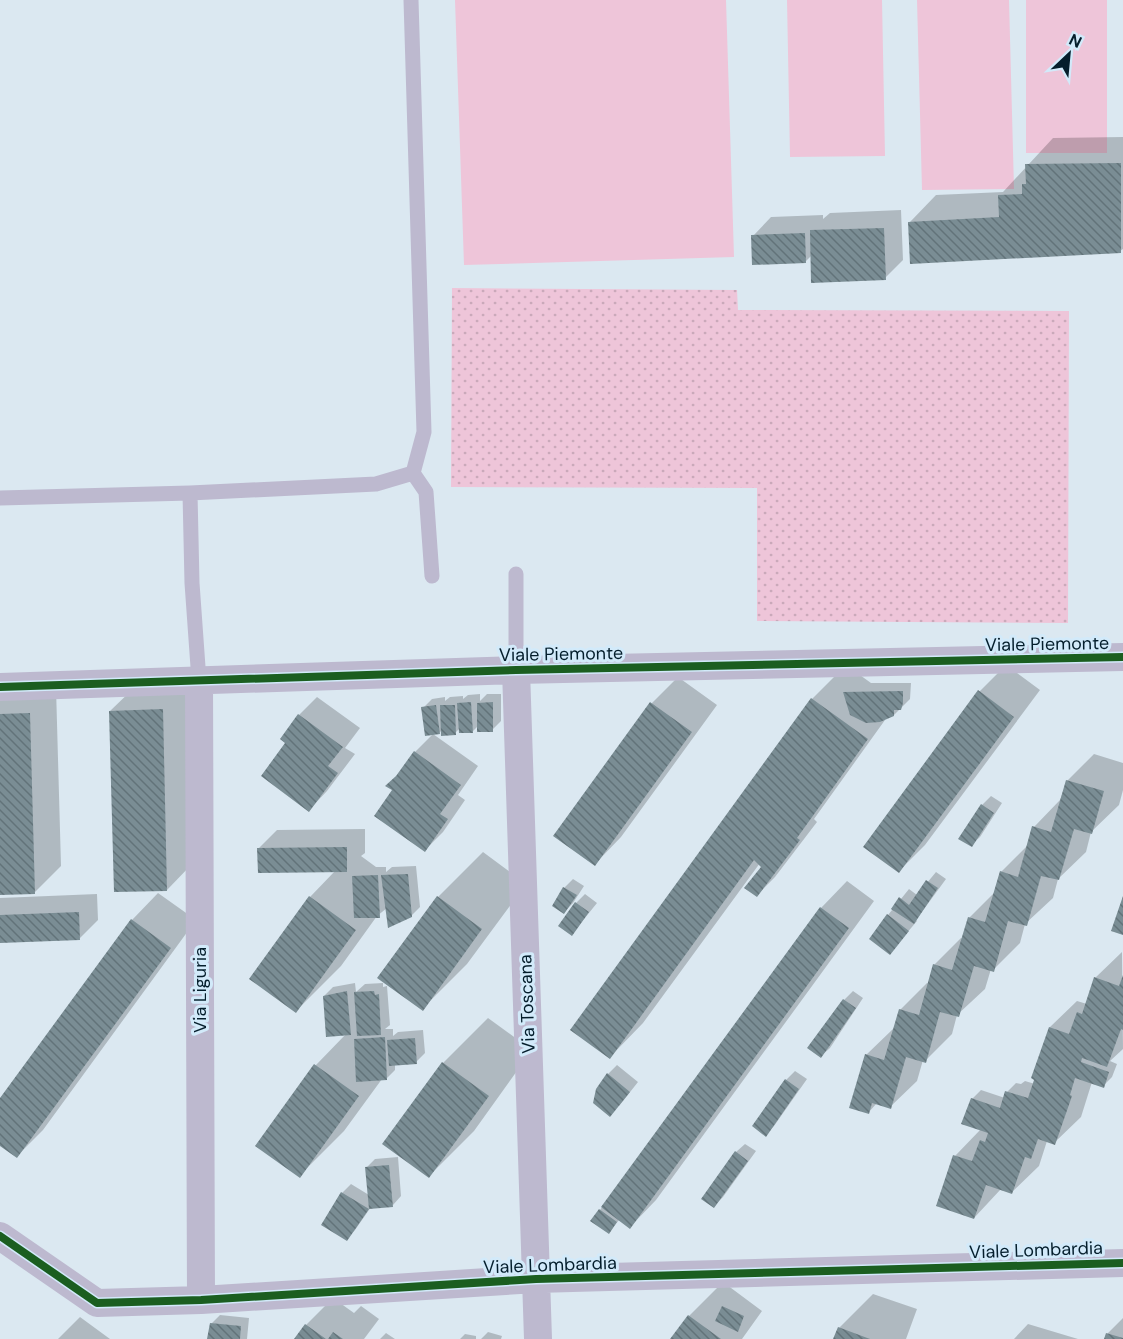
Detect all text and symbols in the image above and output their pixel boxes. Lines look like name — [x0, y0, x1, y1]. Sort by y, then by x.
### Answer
north arrow — [1039, 24, 1099, 84]
text: N — [1066, 29, 1085, 53]
street label: Viale Piemonte — [985, 631, 1109, 657]
street label: Viale Piemonte — [499, 641, 623, 667]
street label: Via Liguria — [188, 947, 212, 1033]
street label: Via Toscana — [513, 954, 541, 1054]
street label: Viale Lombardia — [969, 1236, 1103, 1264]
street label: Viale Lombardia — [483, 1251, 617, 1279]

